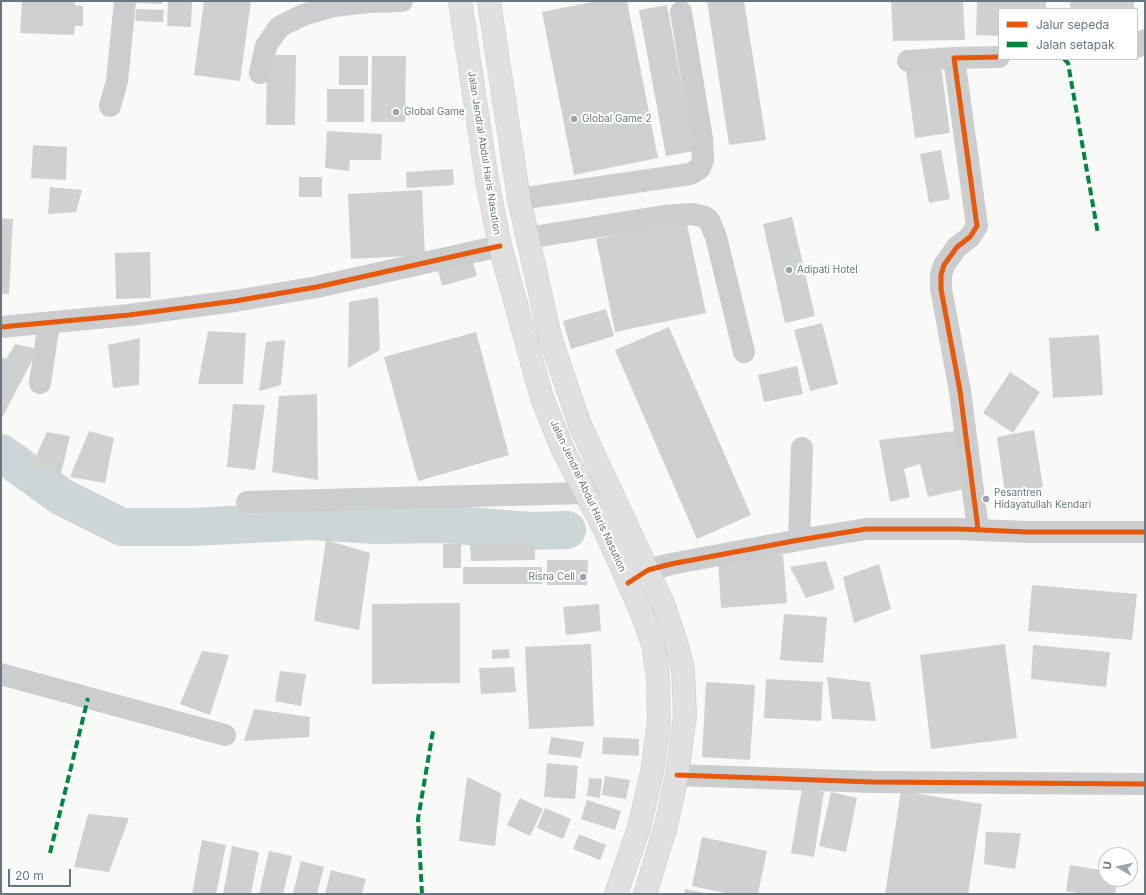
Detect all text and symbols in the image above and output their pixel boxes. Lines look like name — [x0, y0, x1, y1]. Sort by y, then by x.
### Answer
legend — [998, 8, 1138, 60]
text: Jalur sepeda — [1036, 17, 1109, 32]
text: Jalan setapak — [1036, 37, 1115, 52]
street label: Jalan Jendral Abdul Haris Nasution — [465, 70, 503, 236]
place label: Global Game — [404, 106, 465, 118]
marker: Global Game — [391, 107, 401, 117]
place label: Global Game 2 — [582, 113, 652, 125]
marker: Global Game 2 — [569, 114, 579, 124]
place label: Adipati Hotel — [797, 264, 858, 276]
marker: Adipati Hotel — [784, 265, 794, 275]
street label: Jalan Jendral Abdul Haris Nasution — [547, 418, 629, 574]
place label: Pesantren Hidayatullah Kendari — [994, 487, 1091, 510]
marker: Pesantren Hidayatullah Kendari — [981, 494, 991, 504]
place label: Risna Cell — [529, 571, 575, 583]
marker: Risna Cell — [578, 572, 588, 582]
north arrow — [1098, 847, 1138, 887]
text: U — [1100, 860, 1115, 870]
scale bar — [10, 861, 73, 887]
text: 20 m — [15, 868, 44, 883]

